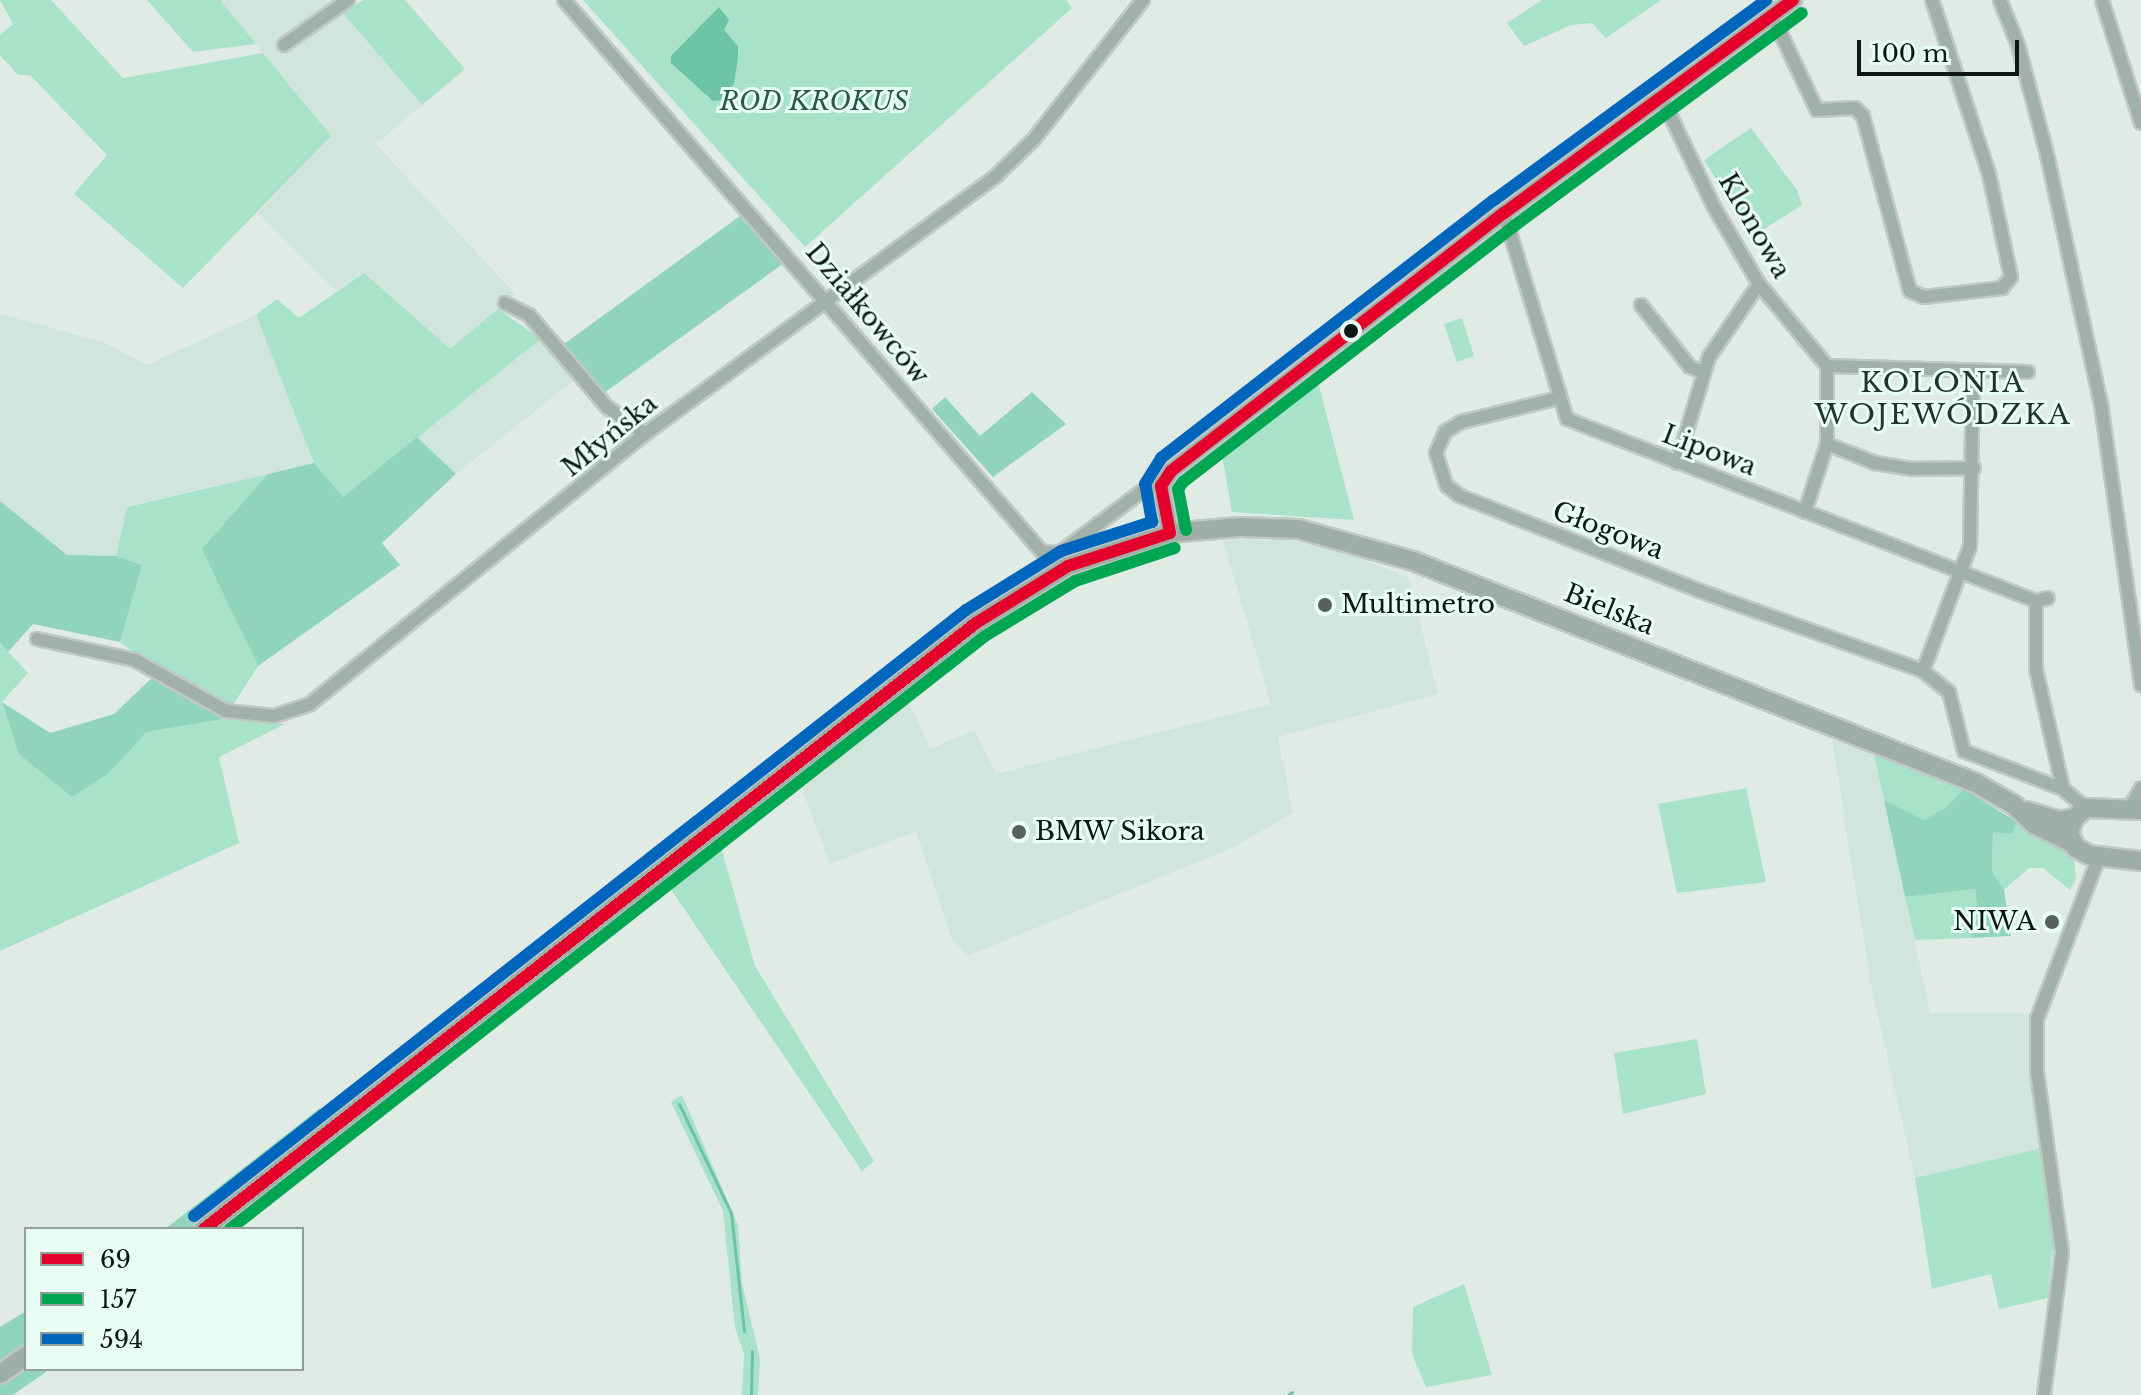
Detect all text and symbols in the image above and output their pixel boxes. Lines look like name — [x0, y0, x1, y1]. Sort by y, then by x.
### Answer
scale bar — [1861, 24, 2023, 74]
text: 100 m — [1871, 39, 1949, 68]
park label: ROD KROKUS — [720, 86, 908, 118]
street label: Klonowa — [1711, 168, 1797, 284]
street label: Działkowców — [799, 237, 935, 391]
unlabelled marker — [1343, 323, 1359, 339]
district label: KOLONIA WOJEWÓDZKA — [1814, 366, 2072, 432]
street label: Młyńska — [556, 388, 664, 484]
street label: Lipowa — [1658, 419, 1760, 483]
street label: Głogowa — [1548, 496, 1668, 566]
street label: Bielska — [1559, 578, 1659, 642]
place label: Multimetro — [1341, 589, 1495, 621]
marker: Multimetro — [1316, 596, 1334, 614]
place label: BMW Sikora — [1035, 816, 1206, 848]
marker: BMW Sikora — [1010, 823, 1028, 841]
place label: NIWA — [1953, 906, 2036, 938]
marker: NIWA — [2043, 913, 2061, 931]
legend — [24, 1227, 304, 1371]
text: 69 — [100, 1245, 131, 1274]
text: 157 — [100, 1285, 136, 1314]
text: 594 — [100, 1325, 143, 1354]

